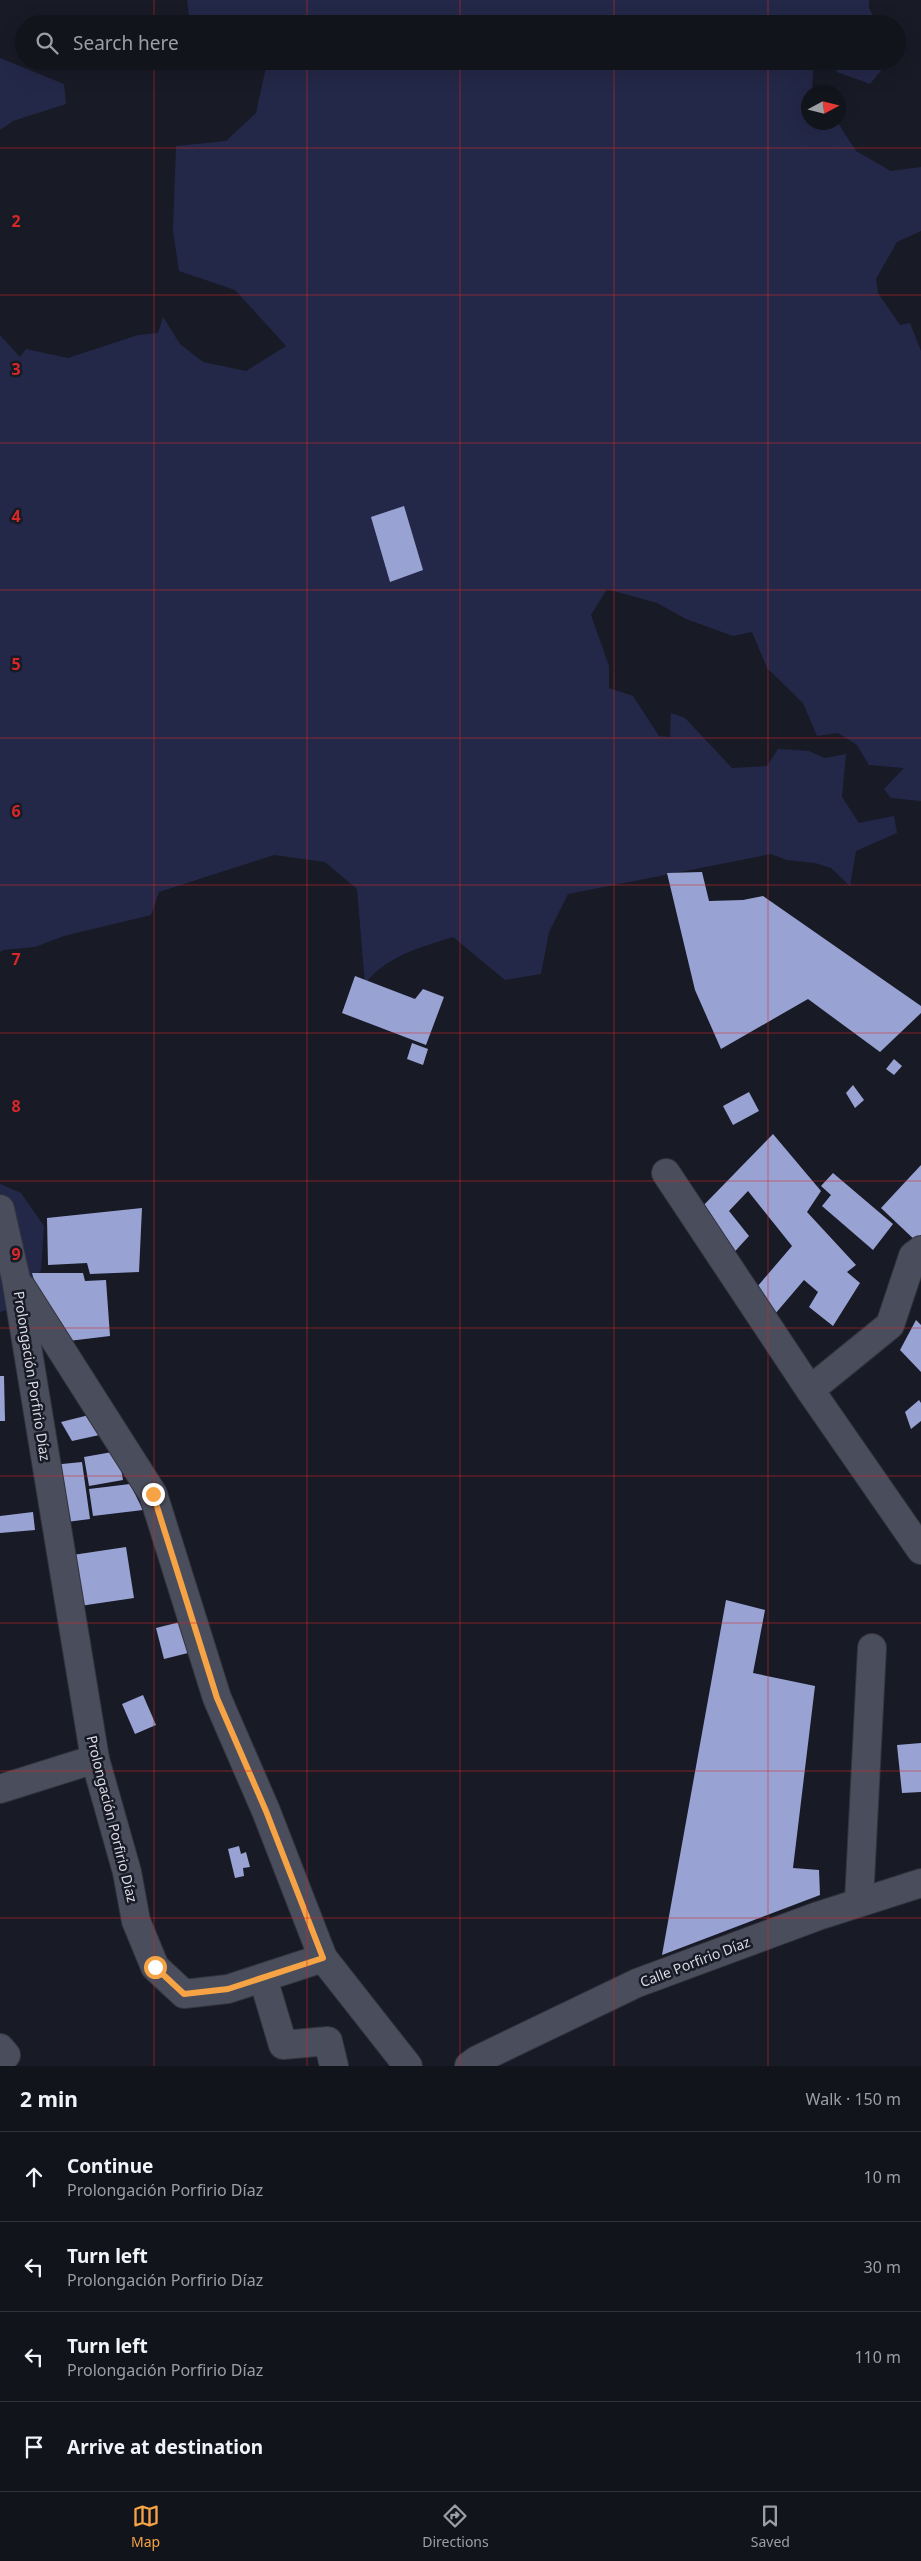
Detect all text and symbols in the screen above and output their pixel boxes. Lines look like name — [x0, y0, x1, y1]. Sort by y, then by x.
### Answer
search box — [15, 15, 906, 70]
icon: search — [33, 29, 61, 57]
text: Search here — [73, 30, 179, 56]
north arrow — [801, 85, 846, 130]
text: 2 — [11, 210, 21, 232]
text: 3 — [11, 358, 21, 380]
text: 4 — [11, 505, 21, 527]
text: 5 — [11, 653, 21, 675]
text: 6 — [11, 800, 21, 822]
text: 7 — [11, 948, 21, 970]
text: 8 — [11, 1095, 21, 1117]
text: 9 — [11, 1243, 21, 1265]
street label: Prolongación Porfirio Díaz — [10, 1290, 55, 1463]
route end — [142, 1483, 165, 1506]
street label: Prolongación Porfirio Díaz — [83, 1733, 143, 1905]
street label: Calle Porfirio Díaz — [637, 1932, 753, 1991]
route start — [144, 1956, 167, 1979]
text: 2 min — [20, 2085, 78, 2113]
text: Walk · 150 m — [806, 2088, 901, 2110]
text: Continue — [67, 2153, 153, 2179]
icon: ahead — [20, 2163, 48, 2191]
text: 10 m — [864, 2166, 901, 2188]
text: Prolongación Porfirio Díaz — [67, 2179, 263, 2201]
text: Turn left — [67, 2243, 148, 2269]
icon: left — [20, 2253, 48, 2281]
text: 30 m — [864, 2256, 901, 2278]
text: Prolongación Porfirio Díaz — [67, 2269, 263, 2291]
text: Turn left — [67, 2333, 148, 2359]
icon: left — [20, 2343, 48, 2371]
text: 110 m — [854, 2346, 901, 2368]
text: Prolongación Porfirio Díaz — [67, 2359, 263, 2381]
icon: arrive — [20, 2433, 48, 2461]
text: Arrive at destination — [67, 2434, 263, 2460]
tab: Map — [131, 2502, 160, 2551]
tab: Directions — [422, 2502, 489, 2551]
tab: Saved — [751, 2502, 790, 2551]

